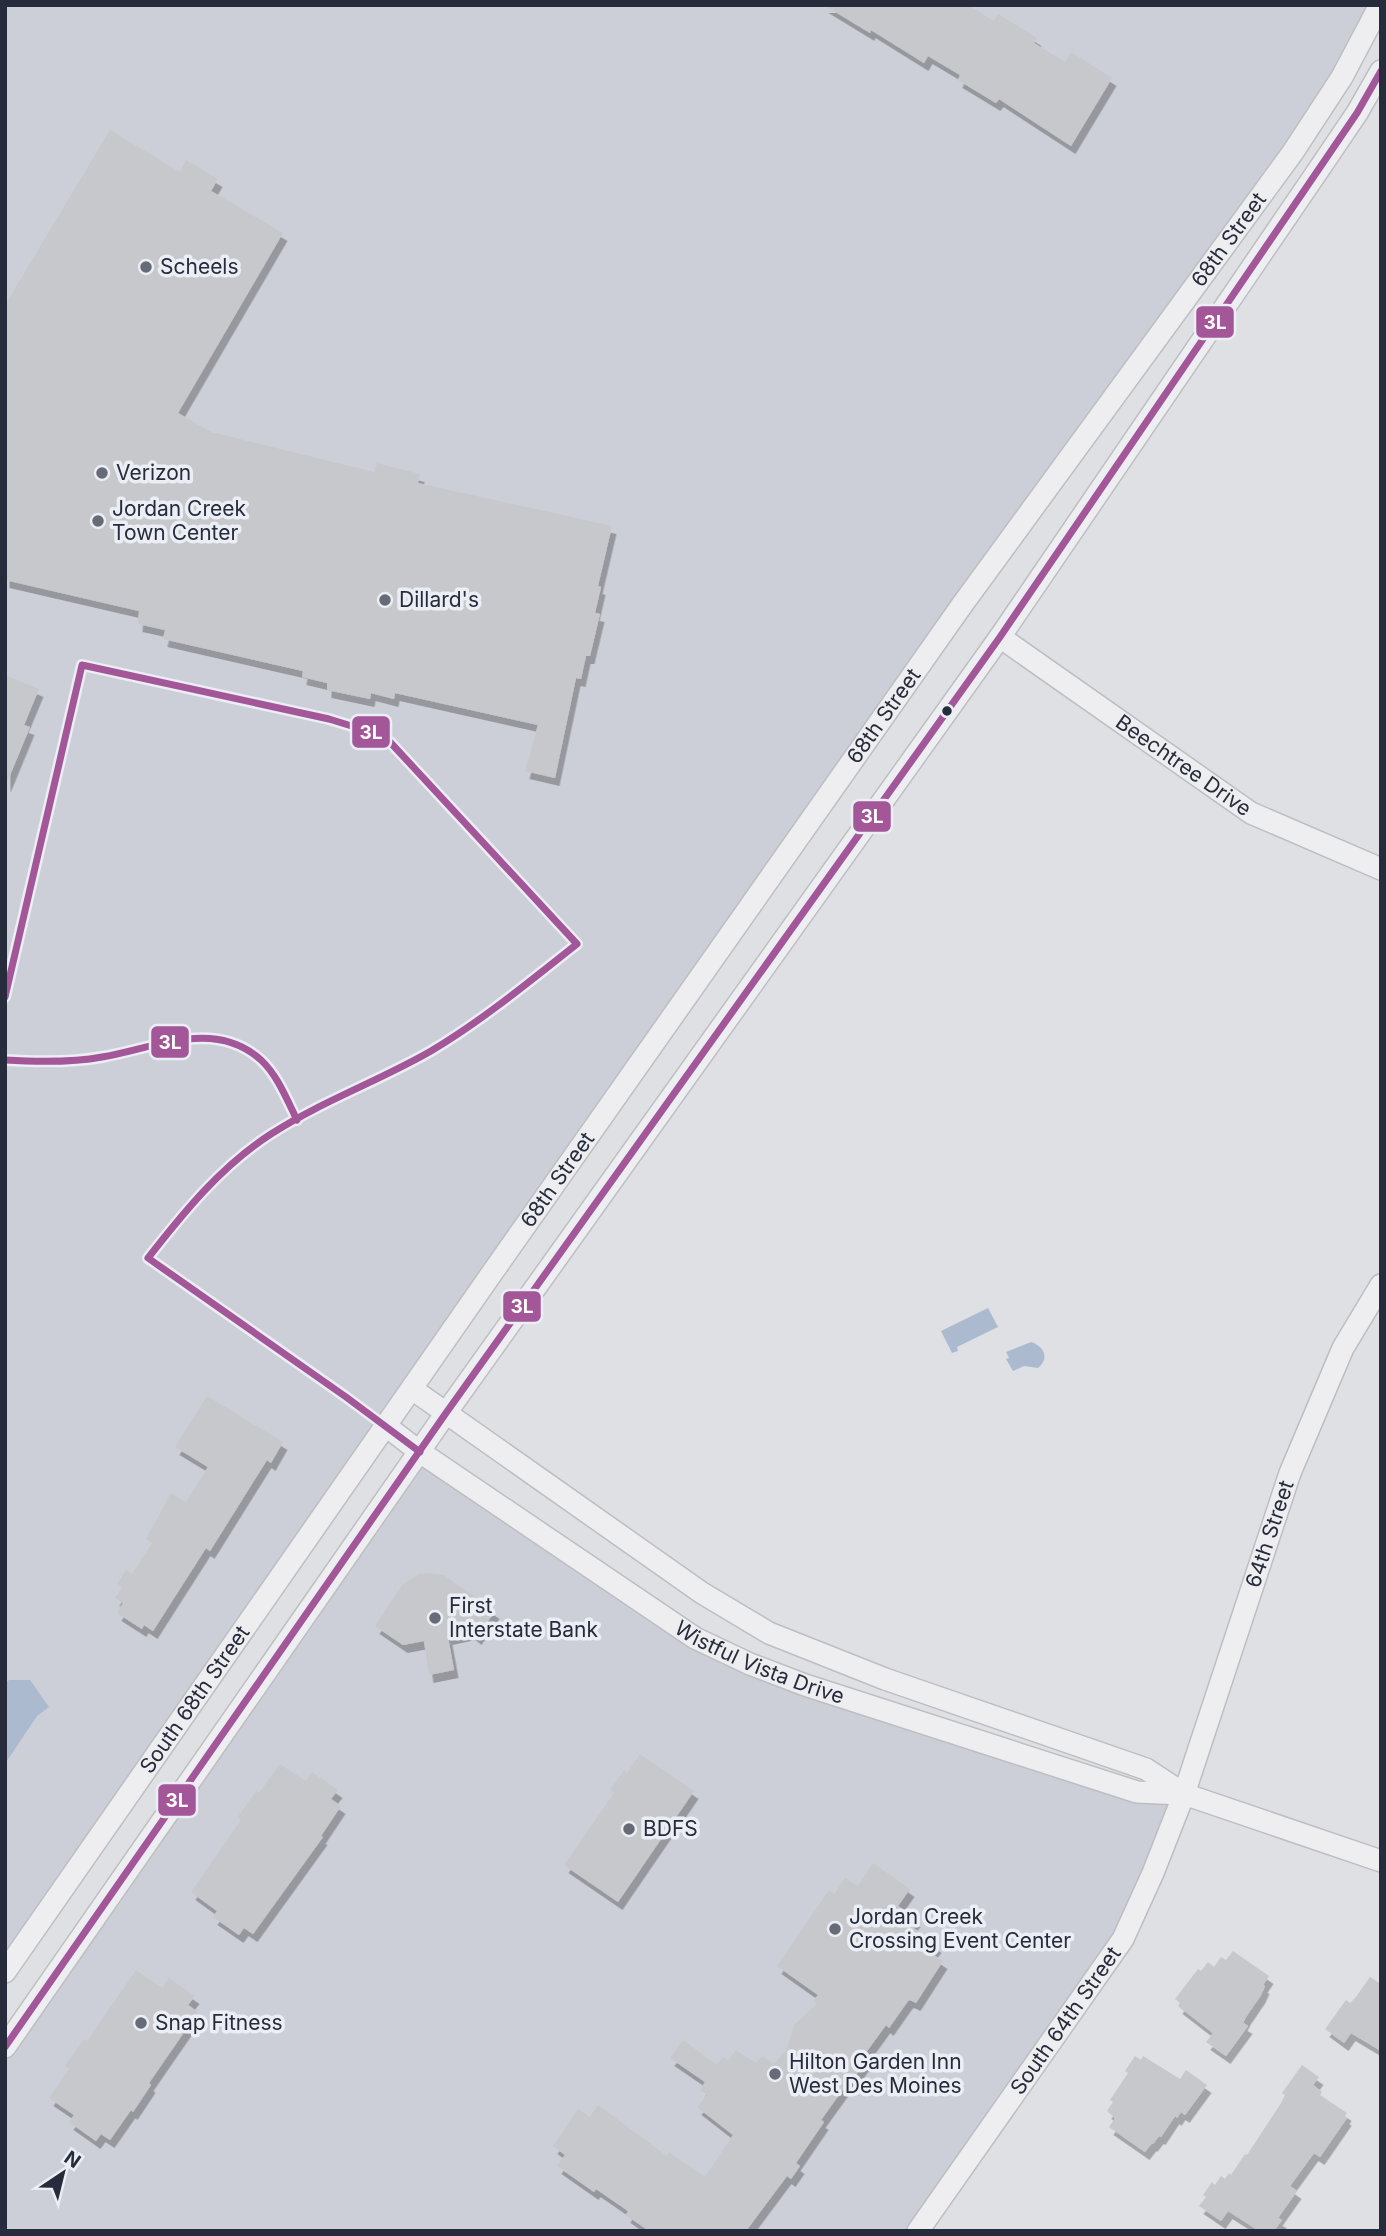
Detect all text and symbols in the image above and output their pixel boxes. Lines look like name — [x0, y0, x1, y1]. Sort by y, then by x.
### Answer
street label: 68th Street — [1186, 187, 1271, 292]
place label: Scheels — [160, 254, 239, 279]
marker: Scheels — [138, 259, 154, 275]
line badge: 3L — [1195, 305, 1235, 339]
text: 3L — [1203, 311, 1227, 334]
place label: Verizon — [116, 460, 191, 485]
marker: Verizon — [94, 465, 110, 481]
place label: Jordan Creek Town Center — [112, 496, 246, 545]
marker: Jordan Creek Town Center — [90, 513, 106, 529]
place label: Dillard's — [399, 587, 479, 612]
marker: Dillard's — [377, 592, 393, 608]
street label: 68th Street — [841, 663, 926, 768]
unlabelled marker — [940, 704, 954, 718]
street label: Beechtree Drive — [1111, 709, 1256, 821]
line badge: 3L — [351, 715, 391, 749]
text: 3L — [359, 721, 383, 744]
line badge: 3L — [852, 800, 892, 833]
text: 3L — [860, 805, 884, 828]
line badge: 3L — [150, 1025, 190, 1059]
text: 3L — [158, 1031, 182, 1054]
street label: 68th Street — [515, 1127, 599, 1232]
line badge: 3L — [502, 1290, 542, 1323]
text: 3L — [510, 1295, 534, 1318]
street label: 64th Street — [1240, 1477, 1299, 1590]
place label: First Interstate Bank — [449, 1593, 598, 1642]
marker: First Interstate Bank — [427, 1610, 443, 1626]
street label: Wistful Vista Drive — [670, 1615, 848, 1709]
street label: South 68th Street — [134, 1621, 255, 1778]
line badge: 3L — [157, 1783, 197, 1817]
text: 3L — [165, 1789, 189, 1812]
place label: BDFS — [643, 1816, 698, 1841]
marker: BDFS — [621, 1821, 637, 1837]
place label: Jordan Creek Crossing Event Center — [849, 1904, 1071, 1953]
marker: Jordan Creek Crossing Event Center — [827, 1921, 843, 1937]
street label: South 64th Street — [1005, 1942, 1126, 2099]
place label: Snap Fitness — [155, 2010, 283, 2035]
marker: Snap Fitness — [133, 2015, 149, 2031]
place label: Hilton Garden Inn West Des Moines — [789, 2049, 962, 2098]
marker: Hilton Garden Inn West Des Moines — [767, 2066, 783, 2082]
north arrow — [28, 2138, 98, 2208]
text: N — [60, 2146, 85, 2173]

